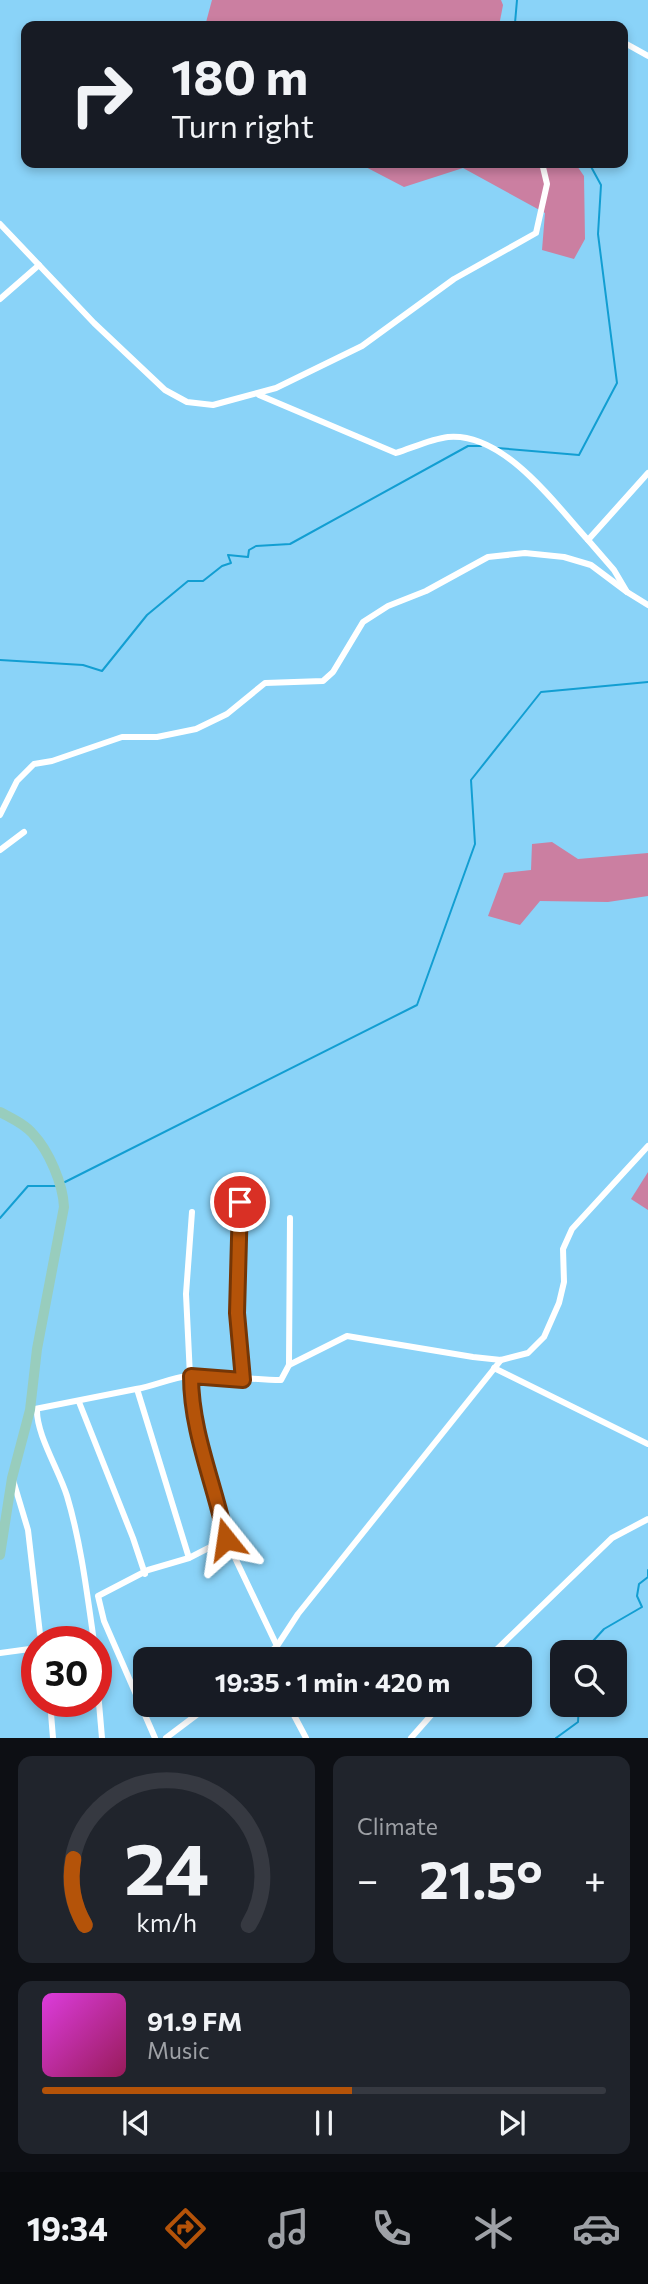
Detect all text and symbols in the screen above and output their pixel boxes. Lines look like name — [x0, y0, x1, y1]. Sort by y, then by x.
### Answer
text: 180 m — [171, 45, 308, 105]
icon: right — [56, 49, 147, 140]
text: Turn right — [171, 105, 314, 145]
pin — [210, 1172, 270, 1232]
icon: arrive — [221, 1183, 259, 1221]
position arrow — [189, 1502, 263, 1576]
speed limit sign: 30 — [21, 1626, 112, 1717]
map controls — [550, 1640, 627, 1717]
button: search — [550, 1640, 627, 1717]
text: 19:35 · 1 min · 420 m — [215, 1666, 450, 1697]
text: Climate — [357, 1812, 438, 1840]
text: 24 — [124, 1822, 209, 1911]
text: 21.5° — [419, 1846, 543, 1910]
text: − — [357, 1855, 379, 1902]
text: + — [584, 1855, 606, 1902]
text: km/h — [136, 1907, 197, 1937]
text: 91.9 FM — [147, 2005, 242, 2036]
text: Music — [147, 2036, 210, 2064]
icon: previous — [117, 2104, 155, 2142]
icon: pause — [305, 2104, 343, 2142]
icon: next — [493, 2104, 531, 2142]
icon: directions — [161, 2204, 210, 2253]
icon: music — [264, 2204, 313, 2253]
icon: phone — [367, 2204, 416, 2253]
icon: climate — [469, 2204, 518, 2253]
icon: car — [572, 2204, 621, 2253]
text: 19:34 — [27, 2208, 108, 2248]

